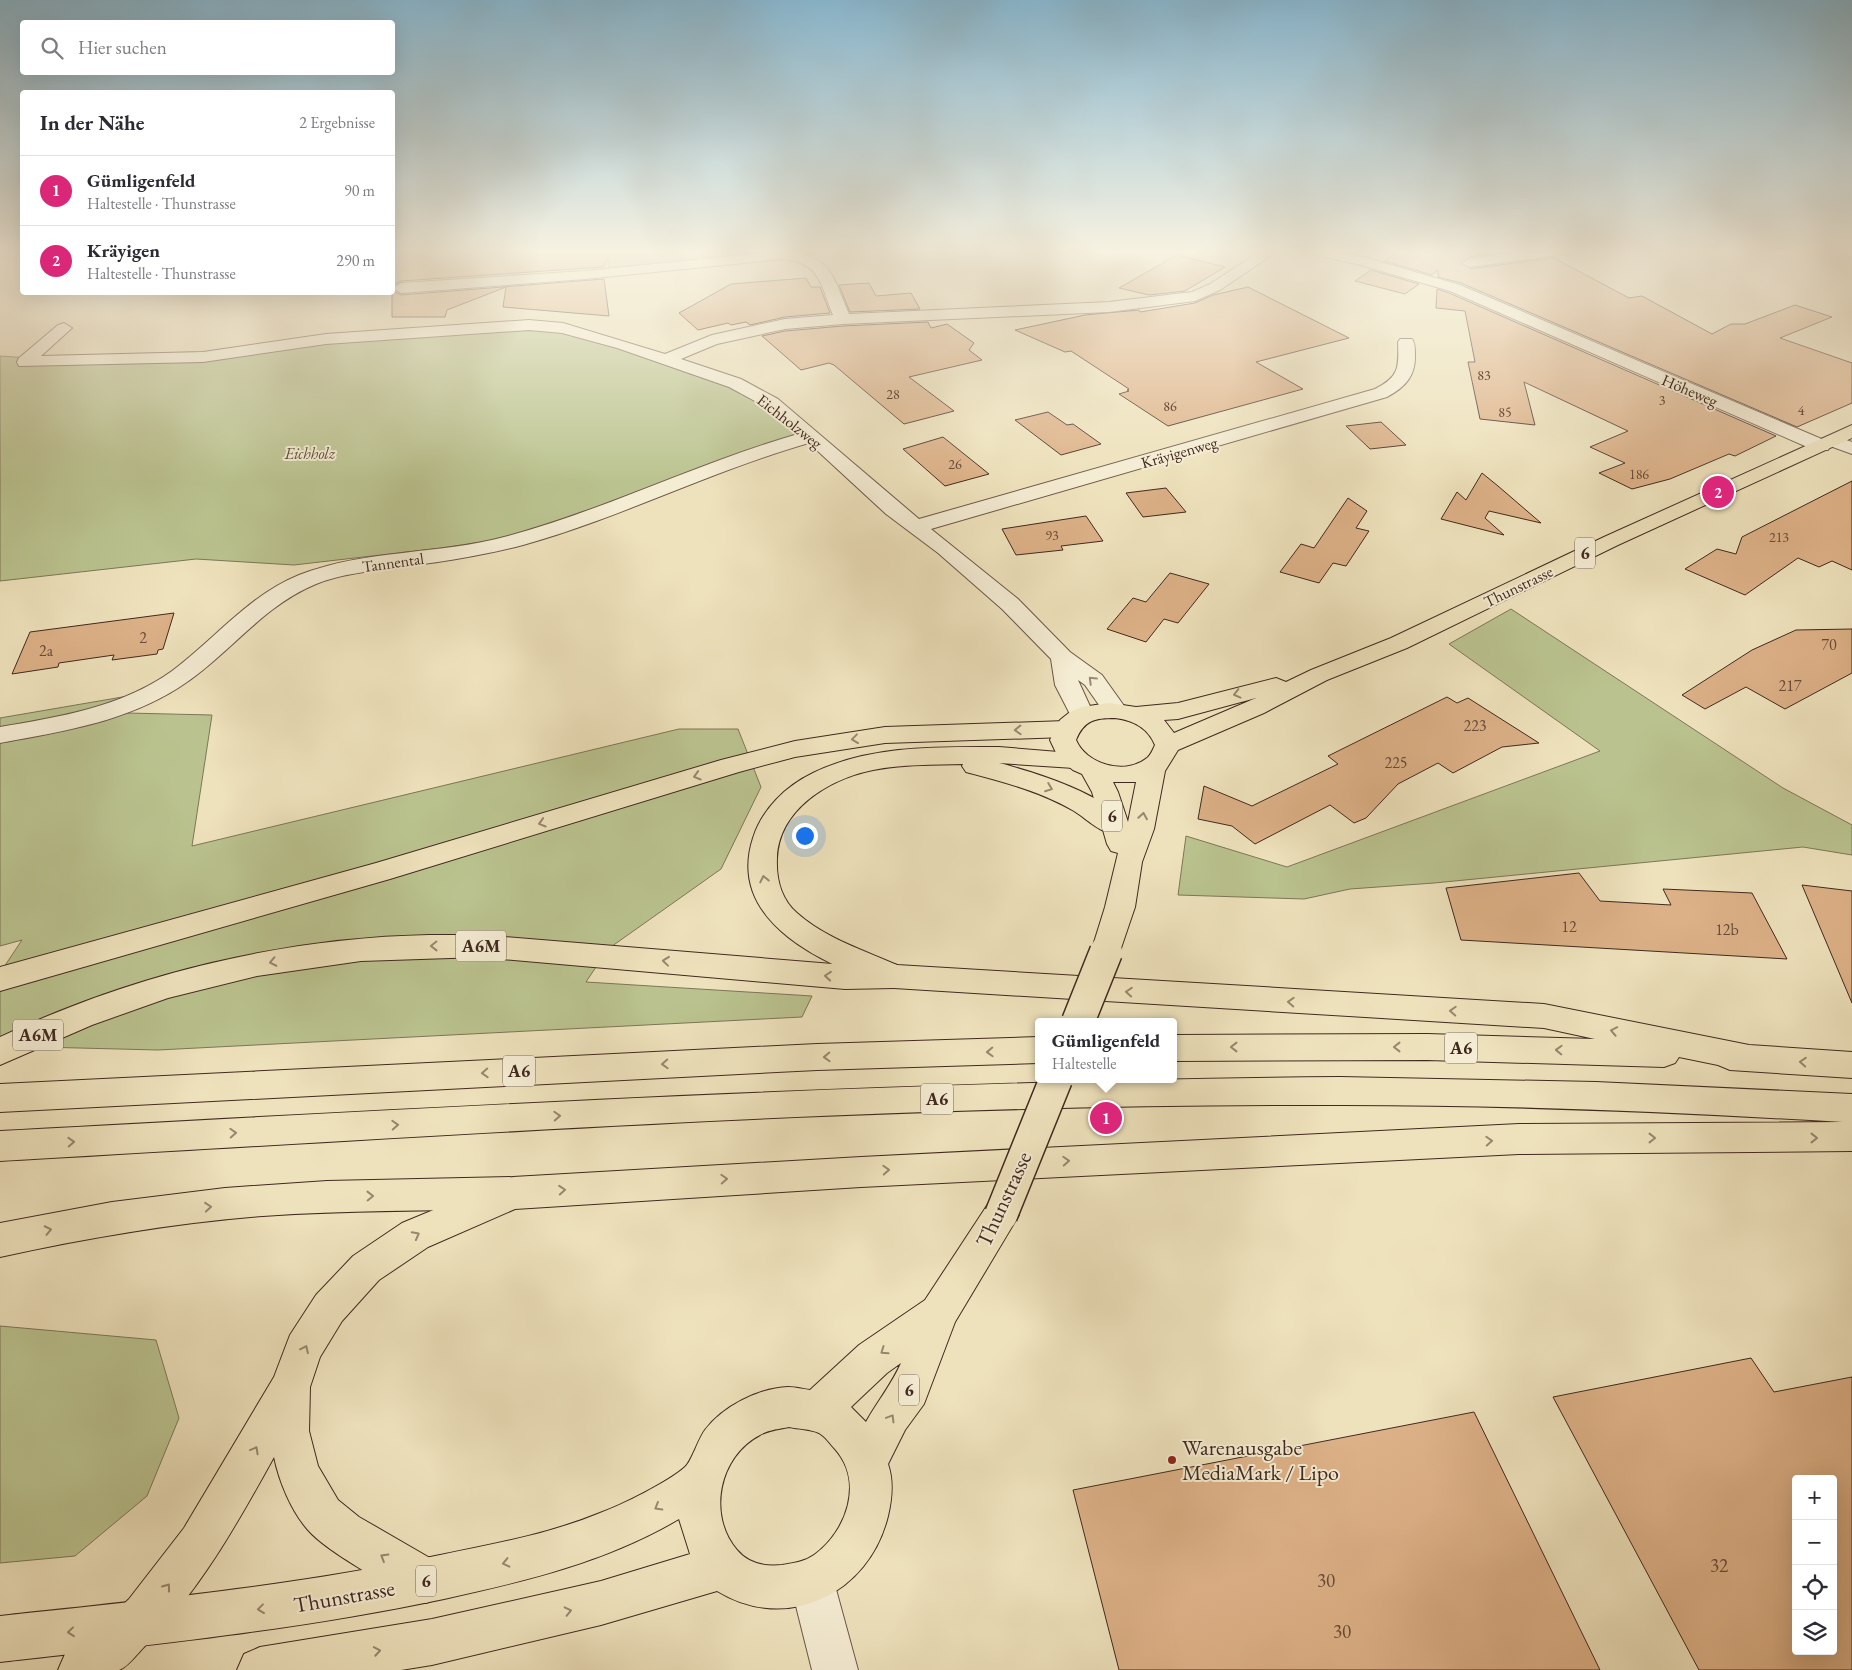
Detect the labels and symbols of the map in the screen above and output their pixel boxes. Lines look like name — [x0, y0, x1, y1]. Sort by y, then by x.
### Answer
house number: 83 — [1477, 366, 1491, 384]
street label: Höheweg — [1659, 369, 1722, 412]
house number: 28 — [886, 385, 900, 403]
street label: Eichholzweg — [753, 389, 827, 454]
house number: 3 — [1659, 391, 1666, 409]
house number: 86 — [1163, 397, 1177, 415]
house number: 4 — [1798, 401, 1805, 419]
house number: 85 — [1498, 403, 1512, 421]
street label: Kräyigenweg — [1139, 431, 1221, 473]
park label: Eichholz — [284, 443, 336, 464]
house number: 26 — [948, 455, 962, 473]
house number: 186 — [1629, 465, 1649, 483]
pin: 2 — [1702, 473, 1734, 511]
house number: 93 — [1045, 526, 1059, 544]
house number: 213 — [1769, 528, 1789, 546]
road number: 6 — [1575, 538, 1595, 568]
street label: Tannental — [361, 548, 426, 577]
street label: Thunstrasse — [1480, 561, 1556, 612]
house number: 2 — [139, 627, 147, 648]
house number: 70 — [1821, 634, 1837, 655]
house number: 2a — [39, 640, 54, 661]
house number: 217 — [1778, 675, 1802, 696]
one-way arrow — [1089, 677, 1098, 686]
one-way arrow — [1233, 688, 1242, 699]
house number: 223 — [1463, 715, 1487, 736]
one-way arrow — [1013, 725, 1021, 735]
one-way arrow — [851, 733, 859, 744]
house number: 225 — [1384, 752, 1408, 773]
one-way arrow — [694, 770, 702, 780]
one-way arrow — [1044, 782, 1053, 792]
road number: 6 — [1102, 800, 1122, 831]
one-way arrow — [1137, 812, 1147, 820]
one-way arrow — [538, 818, 547, 828]
your location — [792, 823, 818, 849]
one-way arrow — [759, 874, 769, 883]
house number: 12 — [1561, 916, 1577, 937]
house number: 12b — [1715, 919, 1739, 940]
road number: A6M — [456, 930, 506, 961]
one-way arrow — [430, 941, 438, 951]
one-way arrow — [268, 956, 277, 966]
one-way arrow — [662, 956, 670, 967]
one-way arrow — [824, 970, 832, 981]
one-way arrow — [1124, 986, 1132, 997]
one-way arrow — [1287, 996, 1295, 1007]
one-way arrow — [1449, 1006, 1457, 1017]
road number: A6M — [13, 1020, 63, 1050]
one-way arrow — [1610, 1026, 1619, 1036]
road number: A6 — [1445, 1032, 1477, 1064]
one-way arrow — [1230, 1042, 1238, 1052]
one-way arrow — [1392, 1042, 1400, 1052]
one-way arrow — [1555, 1045, 1563, 1056]
one-way arrow — [986, 1046, 994, 1057]
one-way arrow — [823, 1052, 831, 1062]
road number: A6 — [503, 1056, 535, 1086]
one-way arrow — [1799, 1057, 1807, 1068]
one-way arrow — [661, 1059, 669, 1070]
one-way arrow — [481, 1067, 489, 1078]
road number: A6 — [921, 1084, 953, 1114]
pin: 1 — [1090, 1099, 1122, 1137]
one-way arrow — [554, 1111, 562, 1122]
one-way arrow — [391, 1119, 399, 1130]
one-way arrow — [229, 1128, 237, 1139]
one-way arrow — [1648, 1133, 1656, 1143]
one-way arrow — [1811, 1133, 1819, 1143]
one-way arrow — [1486, 1135, 1494, 1146]
one-way arrow — [67, 1136, 75, 1147]
street label: Thunstrasse — [969, 1146, 1038, 1252]
one-way arrow — [1062, 1155, 1070, 1166]
one-way arrow — [883, 1165, 891, 1176]
one-way arrow — [720, 1174, 728, 1185]
one-way arrow — [558, 1184, 566, 1195]
one-way arrow — [367, 1191, 375, 1202]
one-way arrow — [205, 1202, 213, 1213]
one-way arrow — [43, 1225, 52, 1236]
one-way arrow — [411, 1231, 420, 1241]
one-way arrow — [298, 1345, 309, 1354]
one-way arrow — [881, 1345, 890, 1354]
road number: 6 — [899, 1374, 919, 1406]
one-way arrow — [884, 1415, 894, 1424]
place label: Warenausgabe MediaMark / Lipo — [1182, 1433, 1339, 1487]
one-way arrow — [249, 1446, 259, 1455]
marker: Warenausgabe MediaMark / Lipo — [1166, 1454, 1178, 1466]
one-way arrow — [655, 1501, 664, 1511]
one-way arrow — [380, 1553, 389, 1563]
house number: 32 — [1710, 1553, 1728, 1578]
one-way arrow — [502, 1557, 511, 1568]
road number: 6 — [416, 1565, 436, 1596]
house number: 30 — [1317, 1568, 1335, 1593]
street label: Thunstrasse — [291, 1573, 397, 1620]
one-way arrow — [161, 1583, 170, 1593]
one-way arrow — [256, 1603, 264, 1614]
one-way arrow — [564, 1606, 572, 1617]
house number: 30 — [1333, 1619, 1351, 1644]
one-way arrow — [66, 1626, 74, 1637]
one-way arrow — [373, 1647, 382, 1657]

